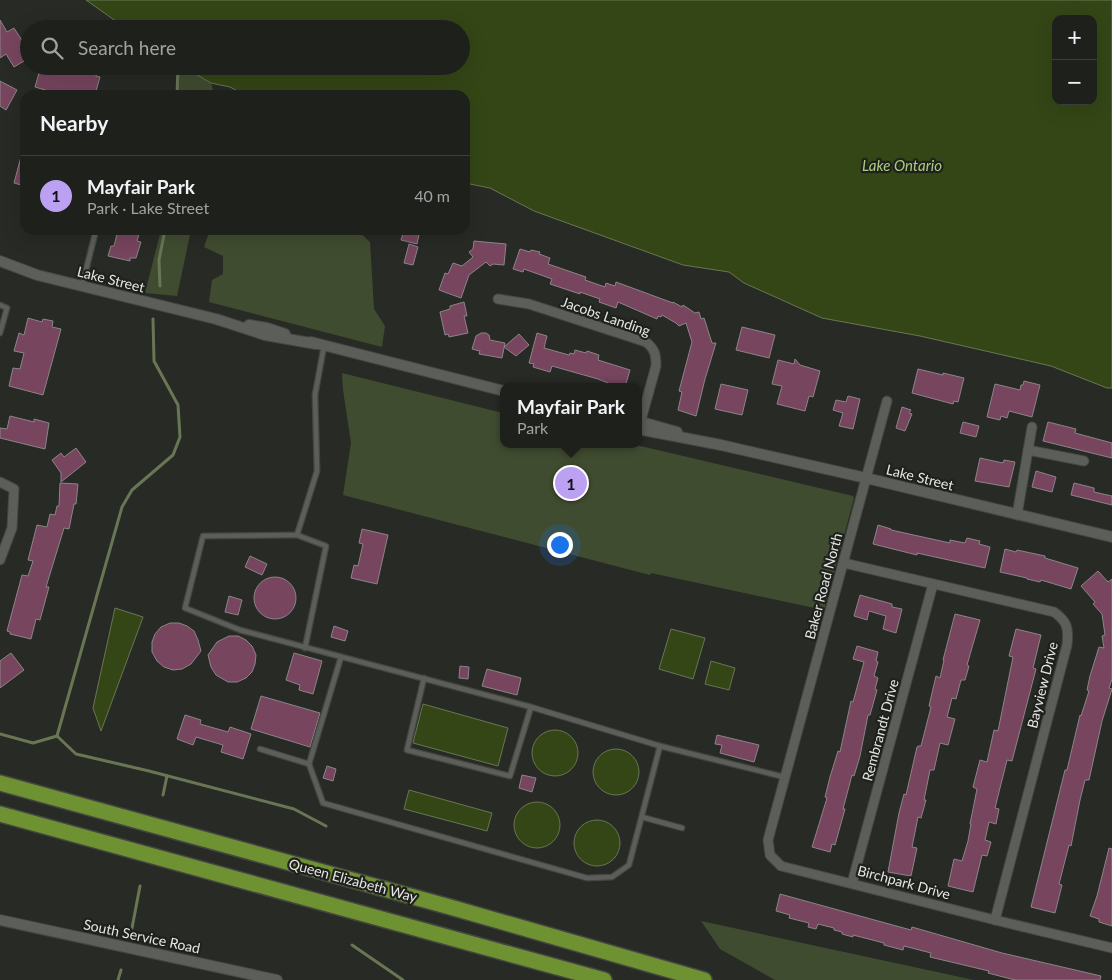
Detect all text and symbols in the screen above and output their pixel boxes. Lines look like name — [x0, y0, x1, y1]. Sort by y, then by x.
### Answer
map controls — [1052, 15, 1097, 105]
button: + — [1052, 15, 1097, 60]
search box — [20, 20, 470, 75]
icon: search — [38, 34, 66, 62]
text: Search here — [78, 36, 176, 59]
button: − — [1052, 60, 1097, 105]
text: Nearby — [40, 110, 108, 135]
water label: Lake Ontario — [862, 156, 942, 174]
text: Mayfair Park — [87, 175, 195, 198]
text: 1 — [51, 186, 61, 205]
text: 40 m — [414, 186, 450, 205]
text: Park · Lake Street — [87, 198, 209, 217]
street label: Lake Street — [76, 262, 146, 296]
street label: Jacobs Landing — [559, 293, 653, 339]
popup — [500, 383, 642, 448]
text: Mayfair Park — [517, 395, 625, 418]
text: Park — [517, 418, 548, 437]
street label: Lake Street — [885, 460, 955, 494]
pin: 1 — [555, 464, 587, 502]
street label: Baker Road North — [801, 531, 845, 641]
your location — [547, 532, 573, 558]
street label: Bayview Drive — [1023, 640, 1061, 730]
street label: Rembrandt Drive — [858, 677, 902, 783]
street label: Queen Elizabeth Way — [287, 855, 420, 906]
street label: Birchpark Drive — [856, 861, 952, 903]
street label: South Service Road — [82, 915, 202, 957]

